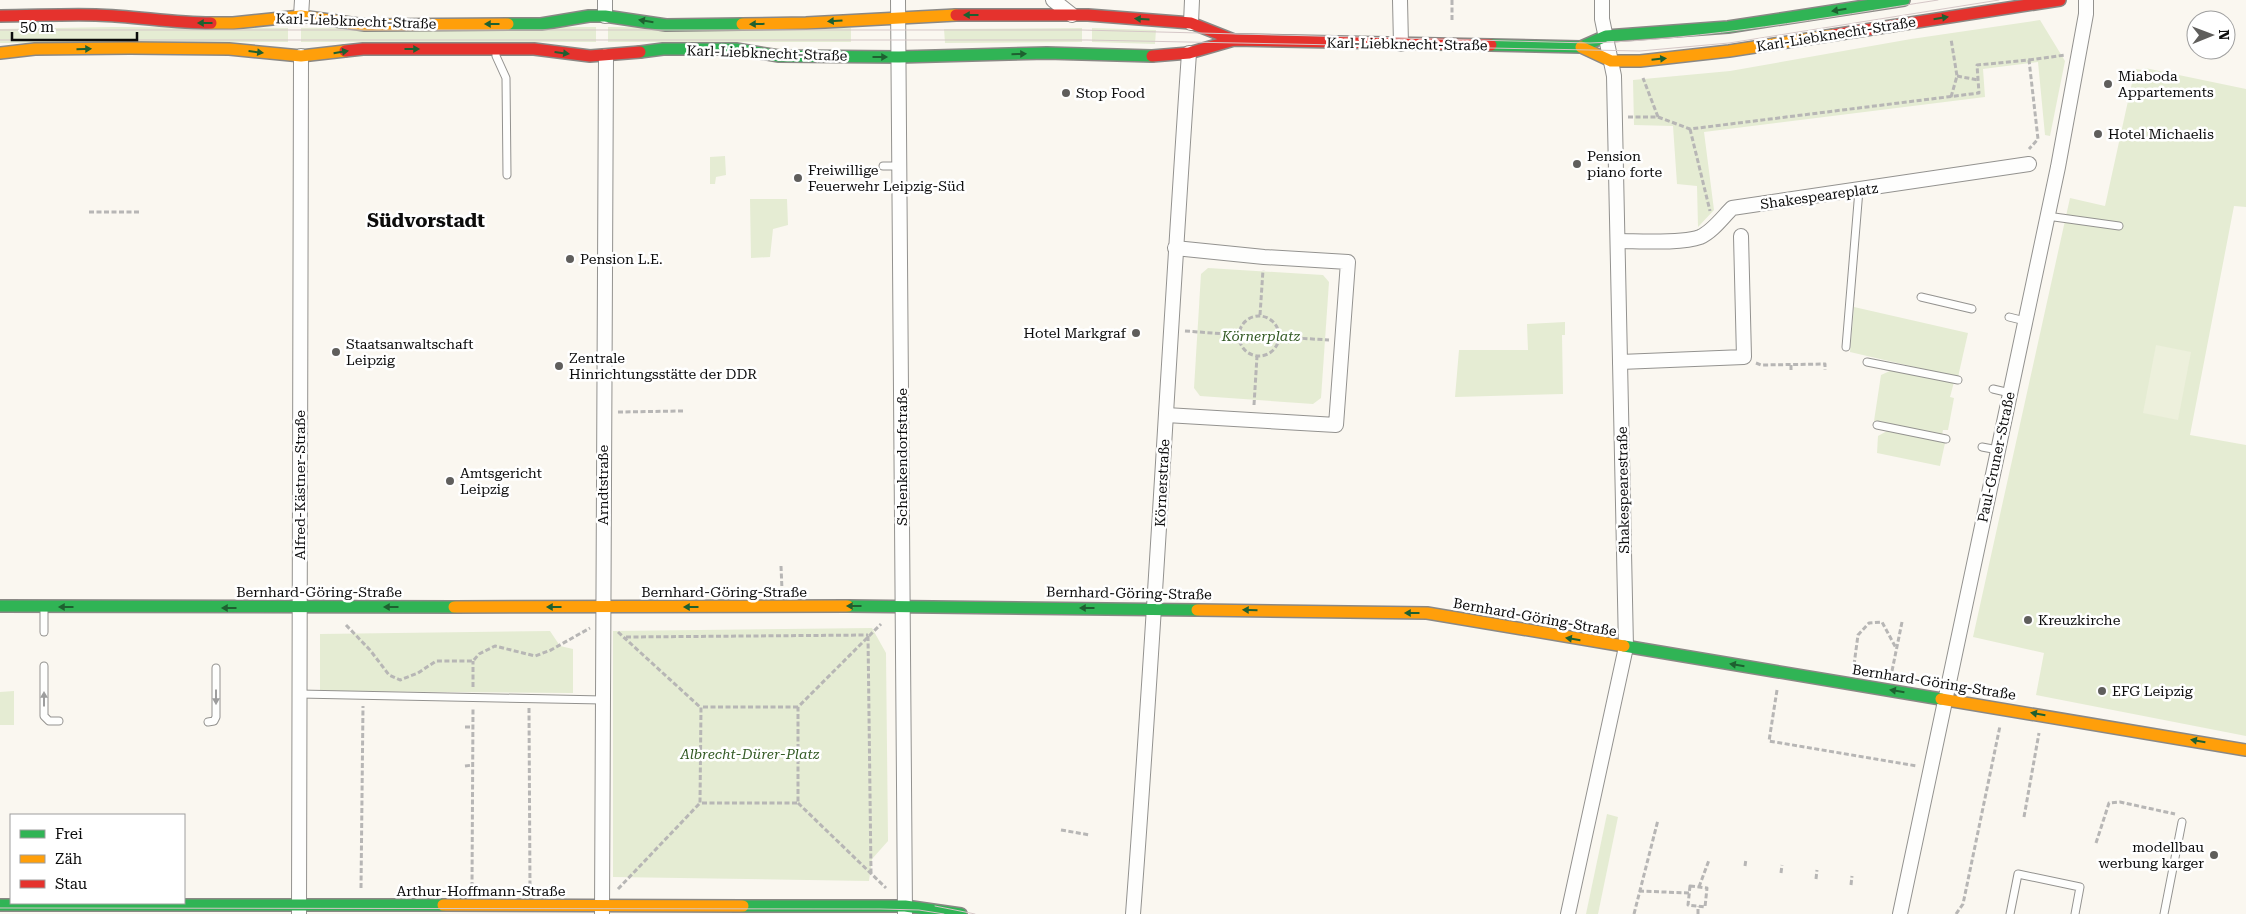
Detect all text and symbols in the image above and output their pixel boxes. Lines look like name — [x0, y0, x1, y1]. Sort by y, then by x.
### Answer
one-way arrow — [1831, 6, 1847, 14]
scale bar — [12, 10, 138, 42]
street label: Karl-Liebknecht-Straße — [275, 10, 437, 32]
north arrow — [2186, 10, 2236, 60]
one-way arrow — [963, 11, 979, 19]
street label: Karl-Liebknecht-Straße — [1755, 13, 1917, 54]
one-way arrow — [1134, 14, 1150, 22]
one-way arrow — [1934, 14, 1950, 22]
one-way arrow — [638, 17, 654, 25]
one-way arrow — [827, 17, 843, 25]
text: 50 m — [20, 18, 55, 36]
one-way arrow — [197, 19, 213, 27]
one-way arrow — [484, 20, 500, 28]
one-way arrow — [749, 20, 765, 28]
text: N — [2216, 29, 2232, 41]
street label: Karl-Liebknecht-Straße — [1326, 35, 1488, 53]
street label: Karl-Liebknecht-Straße — [686, 42, 848, 64]
one-way arrow — [76, 45, 92, 53]
one-way arrow — [404, 45, 420, 53]
one-way arrow — [248, 48, 264, 56]
one-way arrow — [334, 48, 350, 56]
one-way arrow — [554, 49, 570, 57]
one-way arrow — [1012, 50, 1028, 58]
one-way arrow — [872, 53, 888, 61]
one-way arrow — [1652, 55, 1668, 63]
place label: Miaboda Appartements — [2118, 68, 2214, 100]
marker: Miaboda Appartements — [2102, 78, 2114, 90]
place label: Stop Food — [1076, 85, 1145, 101]
marker: Stop Food — [1060, 87, 1072, 99]
place label: Hotel Michaelis — [2108, 126, 2214, 142]
marker: Hotel Michaelis — [2092, 128, 2104, 140]
place label: Pension piano forte — [1587, 148, 1662, 180]
marker: Pension piano forte — [1571, 158, 1583, 170]
place label: Freiwillige Feuerwehr Leipzig-Süd — [808, 162, 965, 194]
marker: Freiwillige Feuerwehr Leipzig-Süd — [792, 172, 804, 184]
street label: Shakespeareplatz — [1759, 180, 1879, 212]
district label: Südvorstadt — [367, 209, 485, 232]
place label: Pension L.E. — [580, 251, 663, 267]
marker: Pension L.E. — [564, 253, 576, 265]
place label: Hotel Markgraf — [1024, 325, 1127, 341]
marker: Hotel Markgraf — [1130, 327, 1142, 339]
park label: Körnerplatz — [1221, 328, 1300, 344]
place label: Staatsanwaltschaft Leipzig — [346, 336, 474, 368]
marker: Staatsanwaltschaft Leipzig — [330, 346, 342, 358]
place label: Zentrale Hinrichtungsstätte der DDR — [569, 350, 757, 382]
marker: Zentrale Hinrichtungsstätte der DDR — [553, 360, 565, 372]
street label: Schenkendorfstraße — [894, 388, 910, 526]
street label: Paul-Gruner-Straße — [1974, 390, 2018, 524]
street label: Alfred-Kästner-Straße — [292, 410, 308, 560]
street label: Shakespearestraße — [1614, 426, 1632, 554]
street label: Körnerstraße — [1152, 438, 1172, 527]
street label: Arndtstraße — [595, 445, 611, 525]
place label: Amtsgericht Leipzig — [460, 465, 542, 497]
marker: Amtsgericht Leipzig — [444, 475, 456, 487]
street label: Bernhard-Göring-Straße — [236, 584, 402, 600]
street label: Bernhard-Göring-Straße — [641, 584, 807, 600]
street label: Bernhard-Göring-Straße — [1046, 584, 1212, 602]
street label: Bernhard-Göring-Straße — [1452, 595, 1618, 639]
one-way arrow — [58, 602, 74, 610]
one-way arrow — [845, 602, 861, 610]
one-way arrow — [221, 603, 237, 611]
one-way arrow — [383, 603, 399, 611]
one-way arrow — [546, 603, 562, 611]
one-way arrow — [683, 603, 699, 611]
one-way arrow — [1079, 604, 1095, 612]
one-way arrow — [1242, 605, 1258, 613]
one-way arrow — [1404, 609, 1420, 617]
place label: Kreuzkirche — [2038, 612, 2121, 628]
marker: Kreuzkirche — [2022, 614, 2034, 626]
one-way arrow — [1564, 634, 1580, 642]
one-way arrow — [1729, 660, 1745, 668]
street label: Bernhard-Göring-Straße — [1851, 661, 2017, 703]
place label: EFG Leipzig — [2112, 683, 2193, 699]
marker: EFG Leipzig — [2096, 685, 2108, 697]
one-way arrow — [1889, 686, 1905, 694]
one-way arrow — [212, 690, 220, 706]
one-way arrow — [40, 691, 48, 707]
one-way arrow — [2029, 710, 2045, 718]
one-way arrow — [2190, 737, 2206, 745]
park label: Albrecht-Dürer-Platz — [680, 746, 820, 762]
legend — [10, 814, 185, 904]
text: Frei — [55, 825, 83, 843]
place label: modellbau werbung karger — [2098, 839, 2204, 871]
marker: modellbau werbung karger — [2208, 849, 2220, 861]
text: Zäh — [55, 850, 83, 868]
text: Stau — [55, 875, 88, 893]
street label: Arthur-Hoffmann-Straße — [397, 883, 566, 899]

